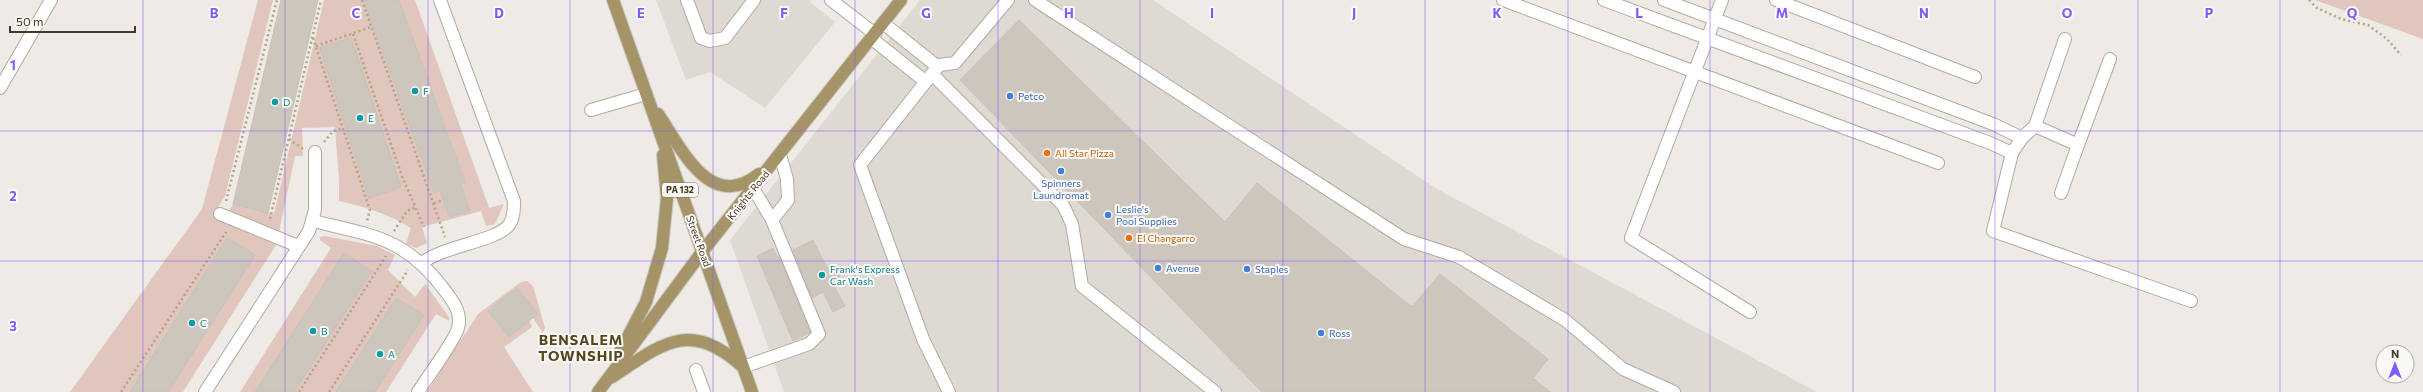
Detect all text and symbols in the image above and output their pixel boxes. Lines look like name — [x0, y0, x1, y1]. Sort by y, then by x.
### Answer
text: B — [210, 5, 219, 21]
text: C — [352, 5, 361, 21]
text: D — [494, 5, 504, 21]
text: E — [637, 5, 645, 21]
text: F — [780, 5, 788, 21]
text: G — [921, 5, 931, 21]
text: H — [1064, 5, 1074, 21]
text: I — [1210, 5, 1214, 21]
text: J — [1352, 5, 1356, 21]
text: K — [1492, 5, 1502, 21]
text: L — [1635, 5, 1643, 21]
text: M — [1776, 5, 1788, 21]
text: N — [1919, 5, 1929, 21]
text: O — [2062, 5, 2073, 21]
text: P — [2205, 5, 2214, 21]
text: Q — [2347, 5, 2358, 21]
scale bar — [10, 8, 135, 34]
text: 50 m — [16, 14, 44, 28]
text: 1 — [10, 57, 16, 73]
place label: F — [423, 85, 429, 97]
marker: F — [410, 86, 420, 96]
place label: Petco — [1018, 90, 1044, 102]
marker: Petco — [1005, 91, 1015, 101]
place label: D — [283, 96, 290, 108]
marker: D — [270, 97, 280, 107]
place label: E — [368, 112, 374, 124]
marker: E — [355, 113, 365, 123]
place label: All Star Pizza — [1055, 147, 1114, 159]
marker: All Star Pizza — [1042, 148, 1052, 158]
marker: Spinners Laundromat — [1056, 166, 1066, 176]
street label: Knights Road — [724, 168, 772, 222]
place label: Spinners Laundromat — [1033, 177, 1089, 201]
road number: PA 132 — [662, 183, 698, 197]
text: 2 — [9, 188, 17, 204]
place label: Leslie's Pool Supplies — [1116, 203, 1177, 227]
marker: Leslie's Pool Supplies — [1103, 210, 1113, 220]
street label: Street Road — [684, 214, 714, 268]
place label: El Changarro — [1137, 232, 1195, 244]
marker: El Changarro — [1124, 233, 1134, 243]
place label: Avenue — [1166, 262, 1199, 274]
place label: Frank's Express Car Wash — [830, 263, 900, 287]
marker: Avenue — [1153, 263, 1163, 273]
place label: Staples — [1255, 263, 1289, 275]
marker: Staples — [1242, 264, 1252, 274]
marker: Frank's Express Car Wash — [817, 270, 827, 280]
place label: C — [200, 317, 207, 329]
text: 3 — [9, 318, 17, 334]
marker: C — [187, 318, 197, 328]
place label: B — [321, 325, 328, 337]
marker: B — [308, 326, 318, 336]
place label: Ross — [1329, 327, 1351, 339]
marker: Ross — [1316, 328, 1326, 338]
district label: BENSALEM TOWNSHIP — [538, 331, 624, 364]
north arrow — [2375, 344, 2415, 384]
text: N — [2391, 347, 2399, 360]
place label: A — [388, 348, 395, 360]
marker: A — [375, 349, 385, 359]

